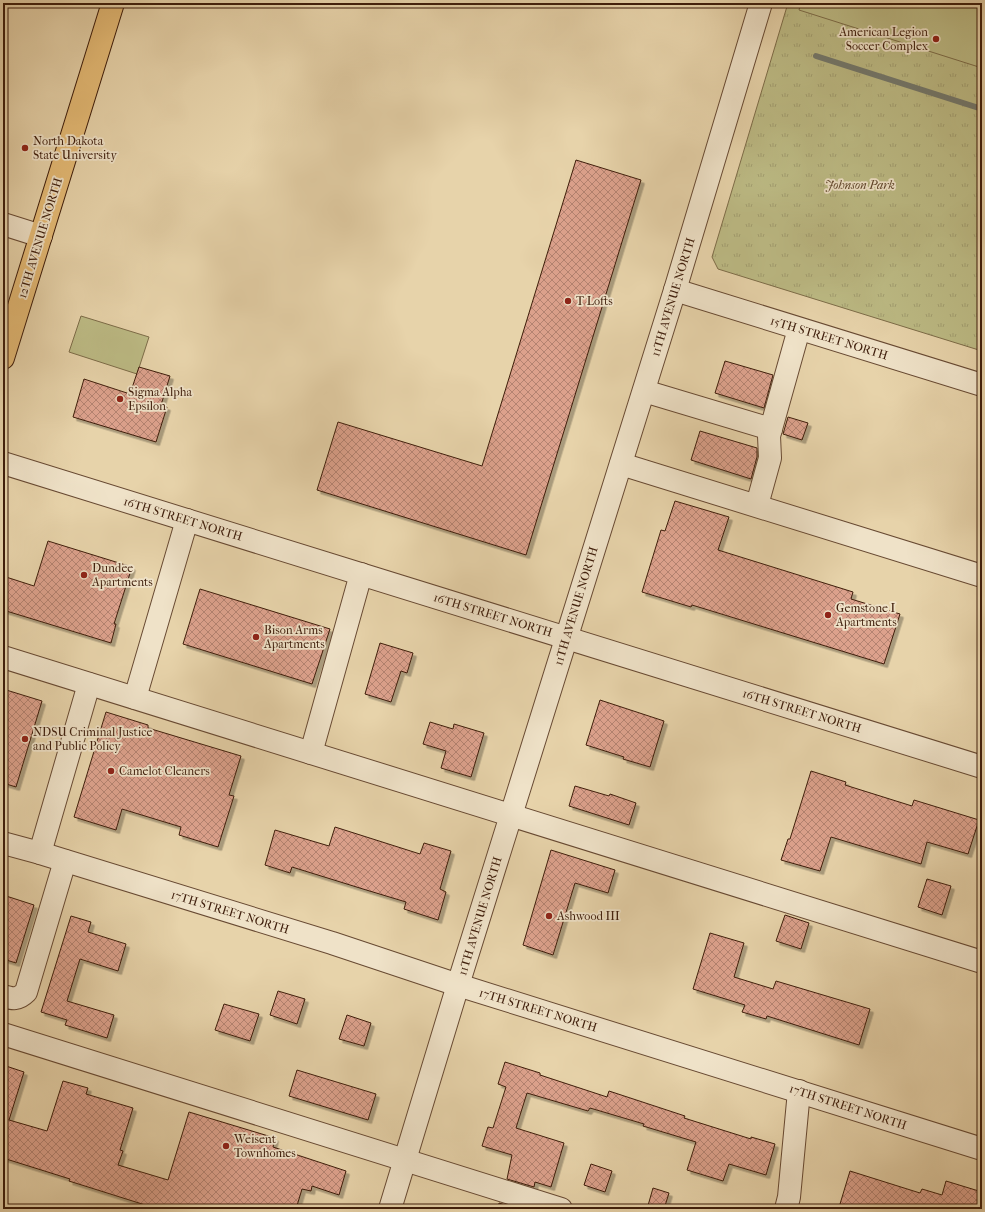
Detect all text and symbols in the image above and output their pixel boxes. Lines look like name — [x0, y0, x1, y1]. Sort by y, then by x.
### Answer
place label: American Legion Soccer Complex — [838, 25, 929, 53]
marker: American Legion Soccer Complex — [931, 34, 941, 44]
place label: North Dakota State University — [33, 134, 117, 162]
marker: North Dakota State University — [20, 143, 30, 153]
street label: 12TH AVENUE NORTH — [15, 176, 65, 300]
park label: Johnson Park — [825, 178, 895, 192]
street label: 11TH AVENUE NORTH — [648, 235, 698, 358]
place label: T Lofts — [576, 294, 613, 308]
marker: T Lofts — [563, 296, 573, 306]
street label: 15TH STREET NORTH — [769, 313, 890, 363]
place label: Sigma Alpha Epsilon — [128, 385, 192, 413]
marker: Sigma Alpha Epsilon — [115, 394, 125, 404]
street label: 16TH STREET NORTH — [122, 494, 245, 544]
street label: 11TH AVENUE NORTH — [551, 544, 601, 667]
place label: Dundee Apartments — [91, 561, 153, 589]
marker: Dundee Apartments — [79, 570, 89, 580]
street label: 16TH STREET NORTH — [432, 590, 555, 640]
place label: Gemstone I Apartments — [835, 601, 897, 629]
marker: Gemstone I Apartments — [823, 610, 833, 620]
place label: Bison Arms Apartments — [263, 623, 325, 651]
marker: Bison Arms Apartments — [251, 632, 261, 642]
street label: 16TH STREET NORTH — [741, 686, 864, 736]
place label: NDSU Criminal Justice and Public Policy — [33, 725, 153, 753]
marker: NDSU Criminal Justice and Public Policy — [20, 734, 30, 744]
place label: Camelot Cleaners — [119, 764, 210, 778]
marker: Camelot Cleaners — [106, 766, 116, 776]
street label: 11TH AVENUE NORTH — [455, 854, 505, 977]
street label: 17TH STREET NORTH — [169, 887, 291, 937]
place label: Ashwood III — [556, 909, 620, 923]
marker: Ashwood III — [544, 911, 554, 921]
street label: 17TH STREET NORTH — [477, 985, 599, 1035]
street label: 17TH STREET NORTH — [787, 1081, 909, 1133]
place label: Weisent Townhomes — [233, 1132, 296, 1160]
marker: Weisent Townhomes — [221, 1141, 231, 1151]

